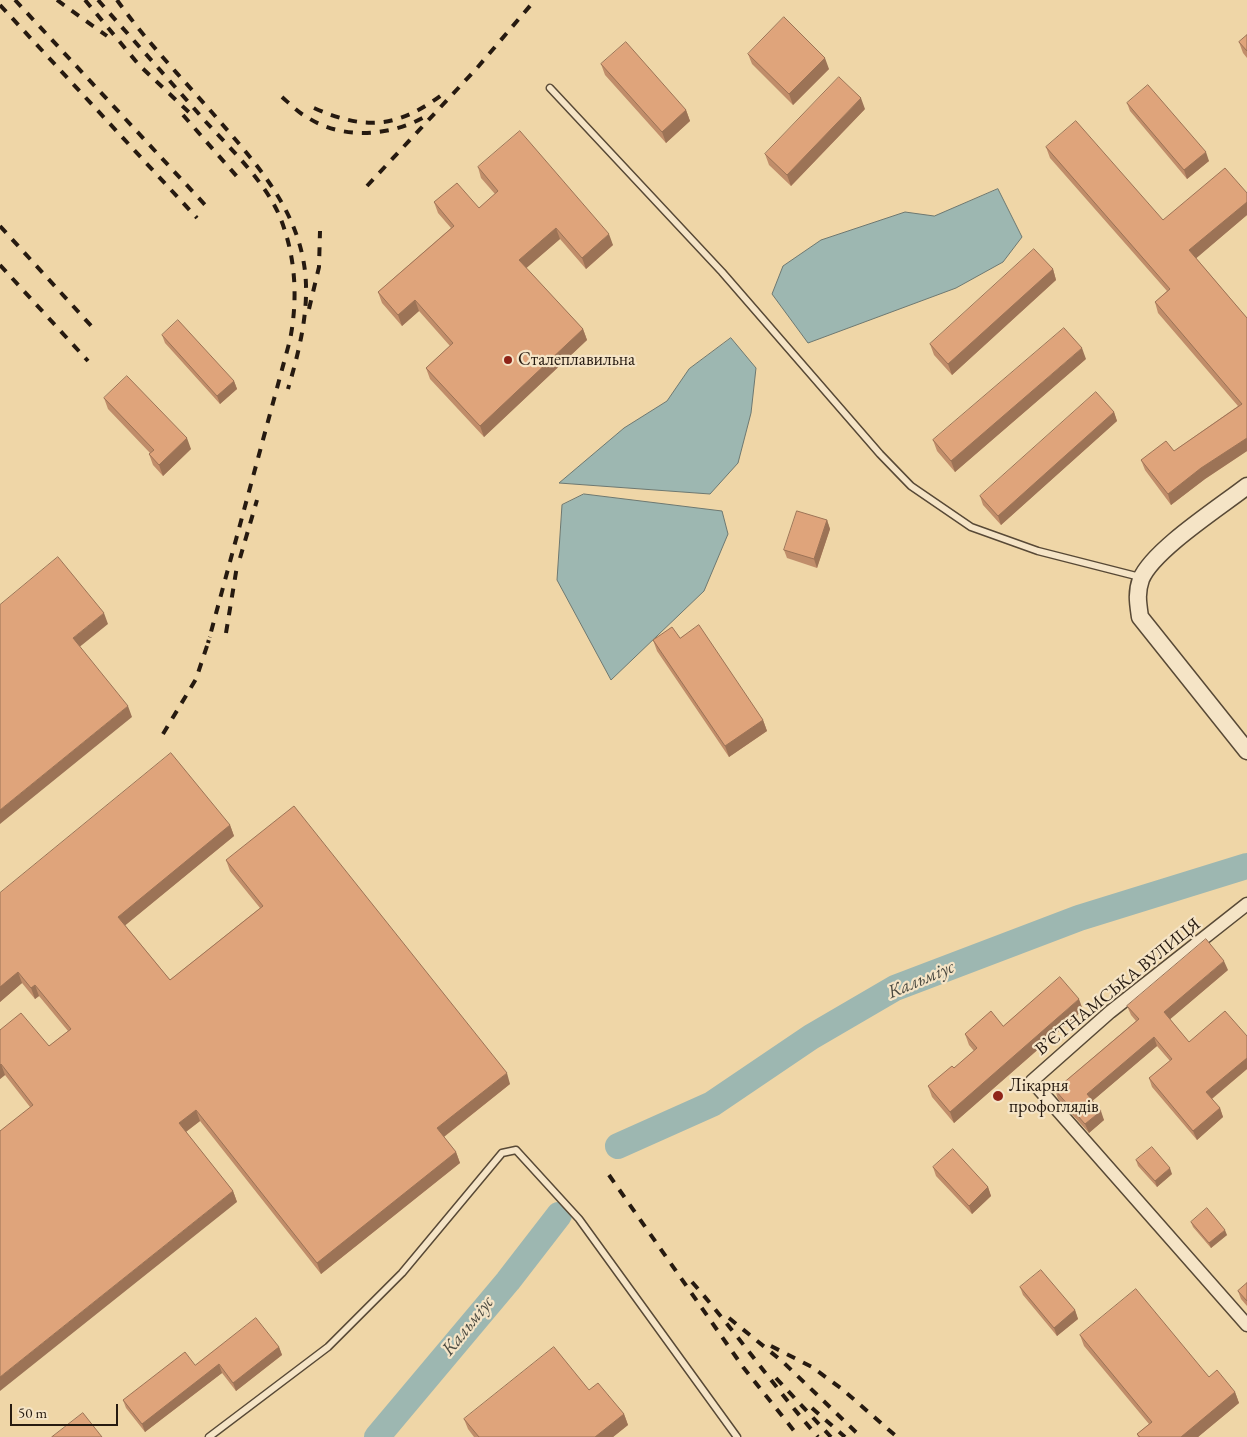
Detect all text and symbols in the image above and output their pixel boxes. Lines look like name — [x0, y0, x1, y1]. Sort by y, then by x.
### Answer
place label: Сталеплавильна — [518, 349, 635, 371]
marker: Сталеплавильна — [502, 354, 514, 366]
street label: В’ЄТНАМСЬКА ВУЛИЦЯ — [1031, 914, 1205, 1060]
water label: Кальміус — [884, 956, 958, 1004]
place label: Лікарня профоглядів — [1009, 1075, 1099, 1118]
marker: Лікарня профоглядів — [991, 1089, 1005, 1103]
water label: Кальміус — [437, 1292, 499, 1360]
scale bar — [12, 1394, 120, 1426]
text: 50 m — [18, 1403, 47, 1422]

